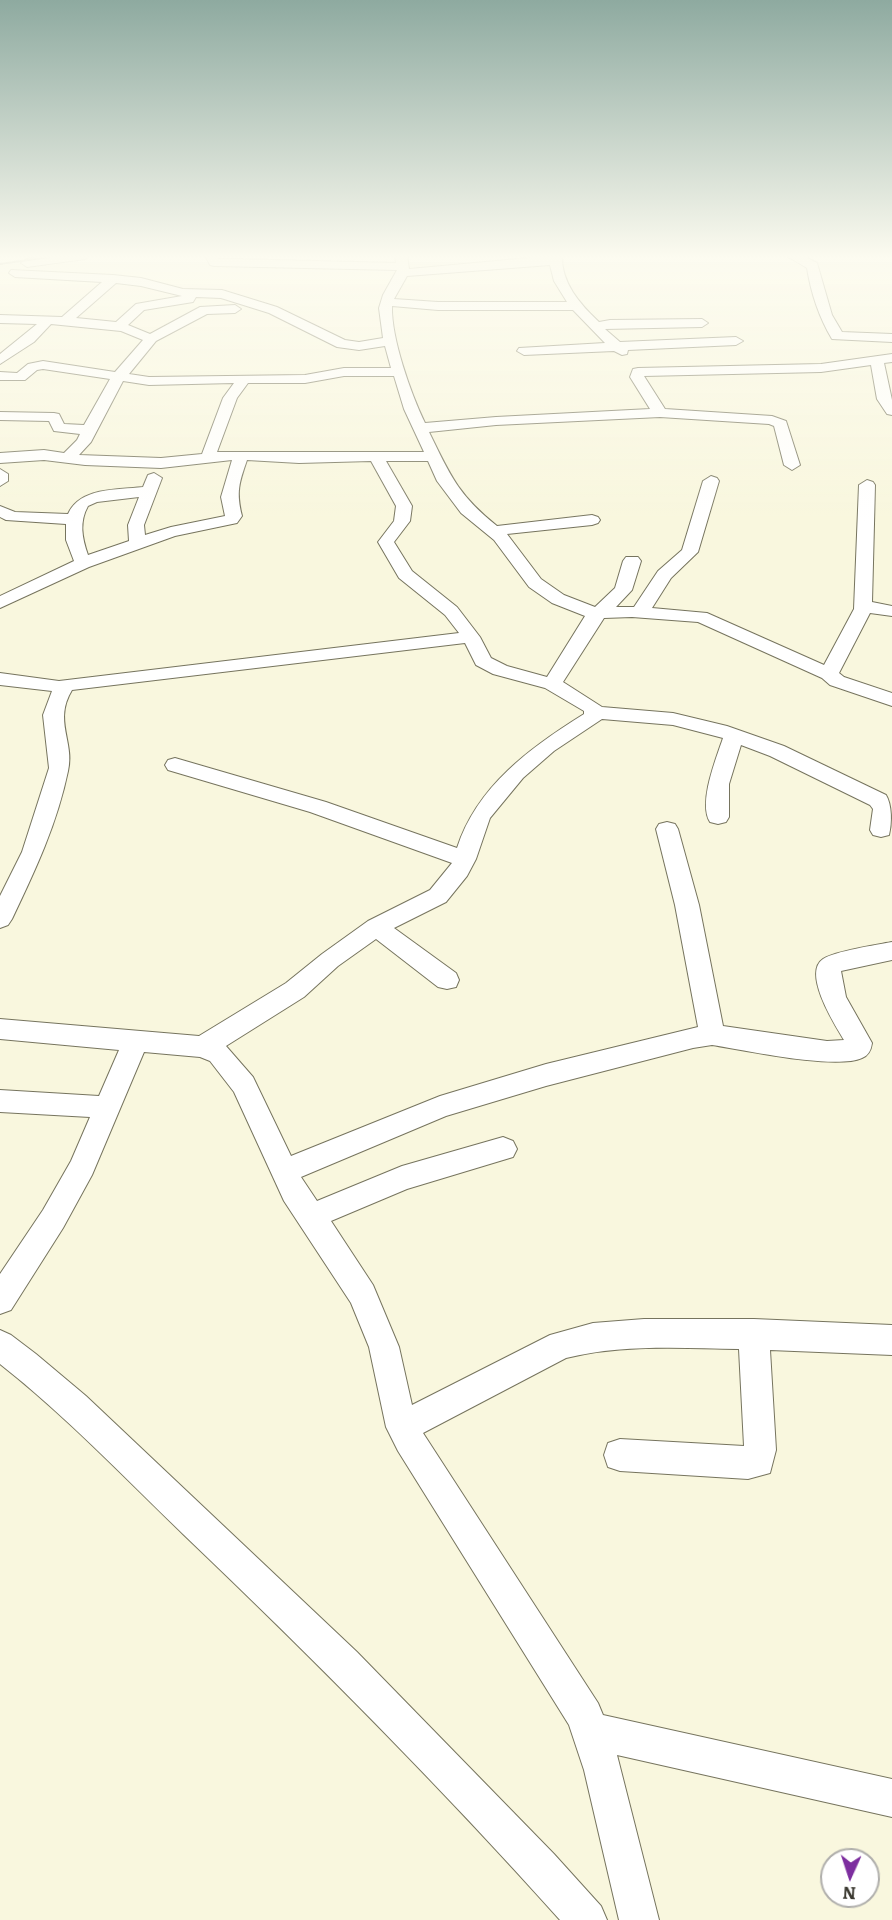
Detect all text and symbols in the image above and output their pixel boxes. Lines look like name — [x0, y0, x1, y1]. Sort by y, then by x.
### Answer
north arrow — [820, 1848, 880, 1908]
text: N — [842, 1882, 857, 1906]

